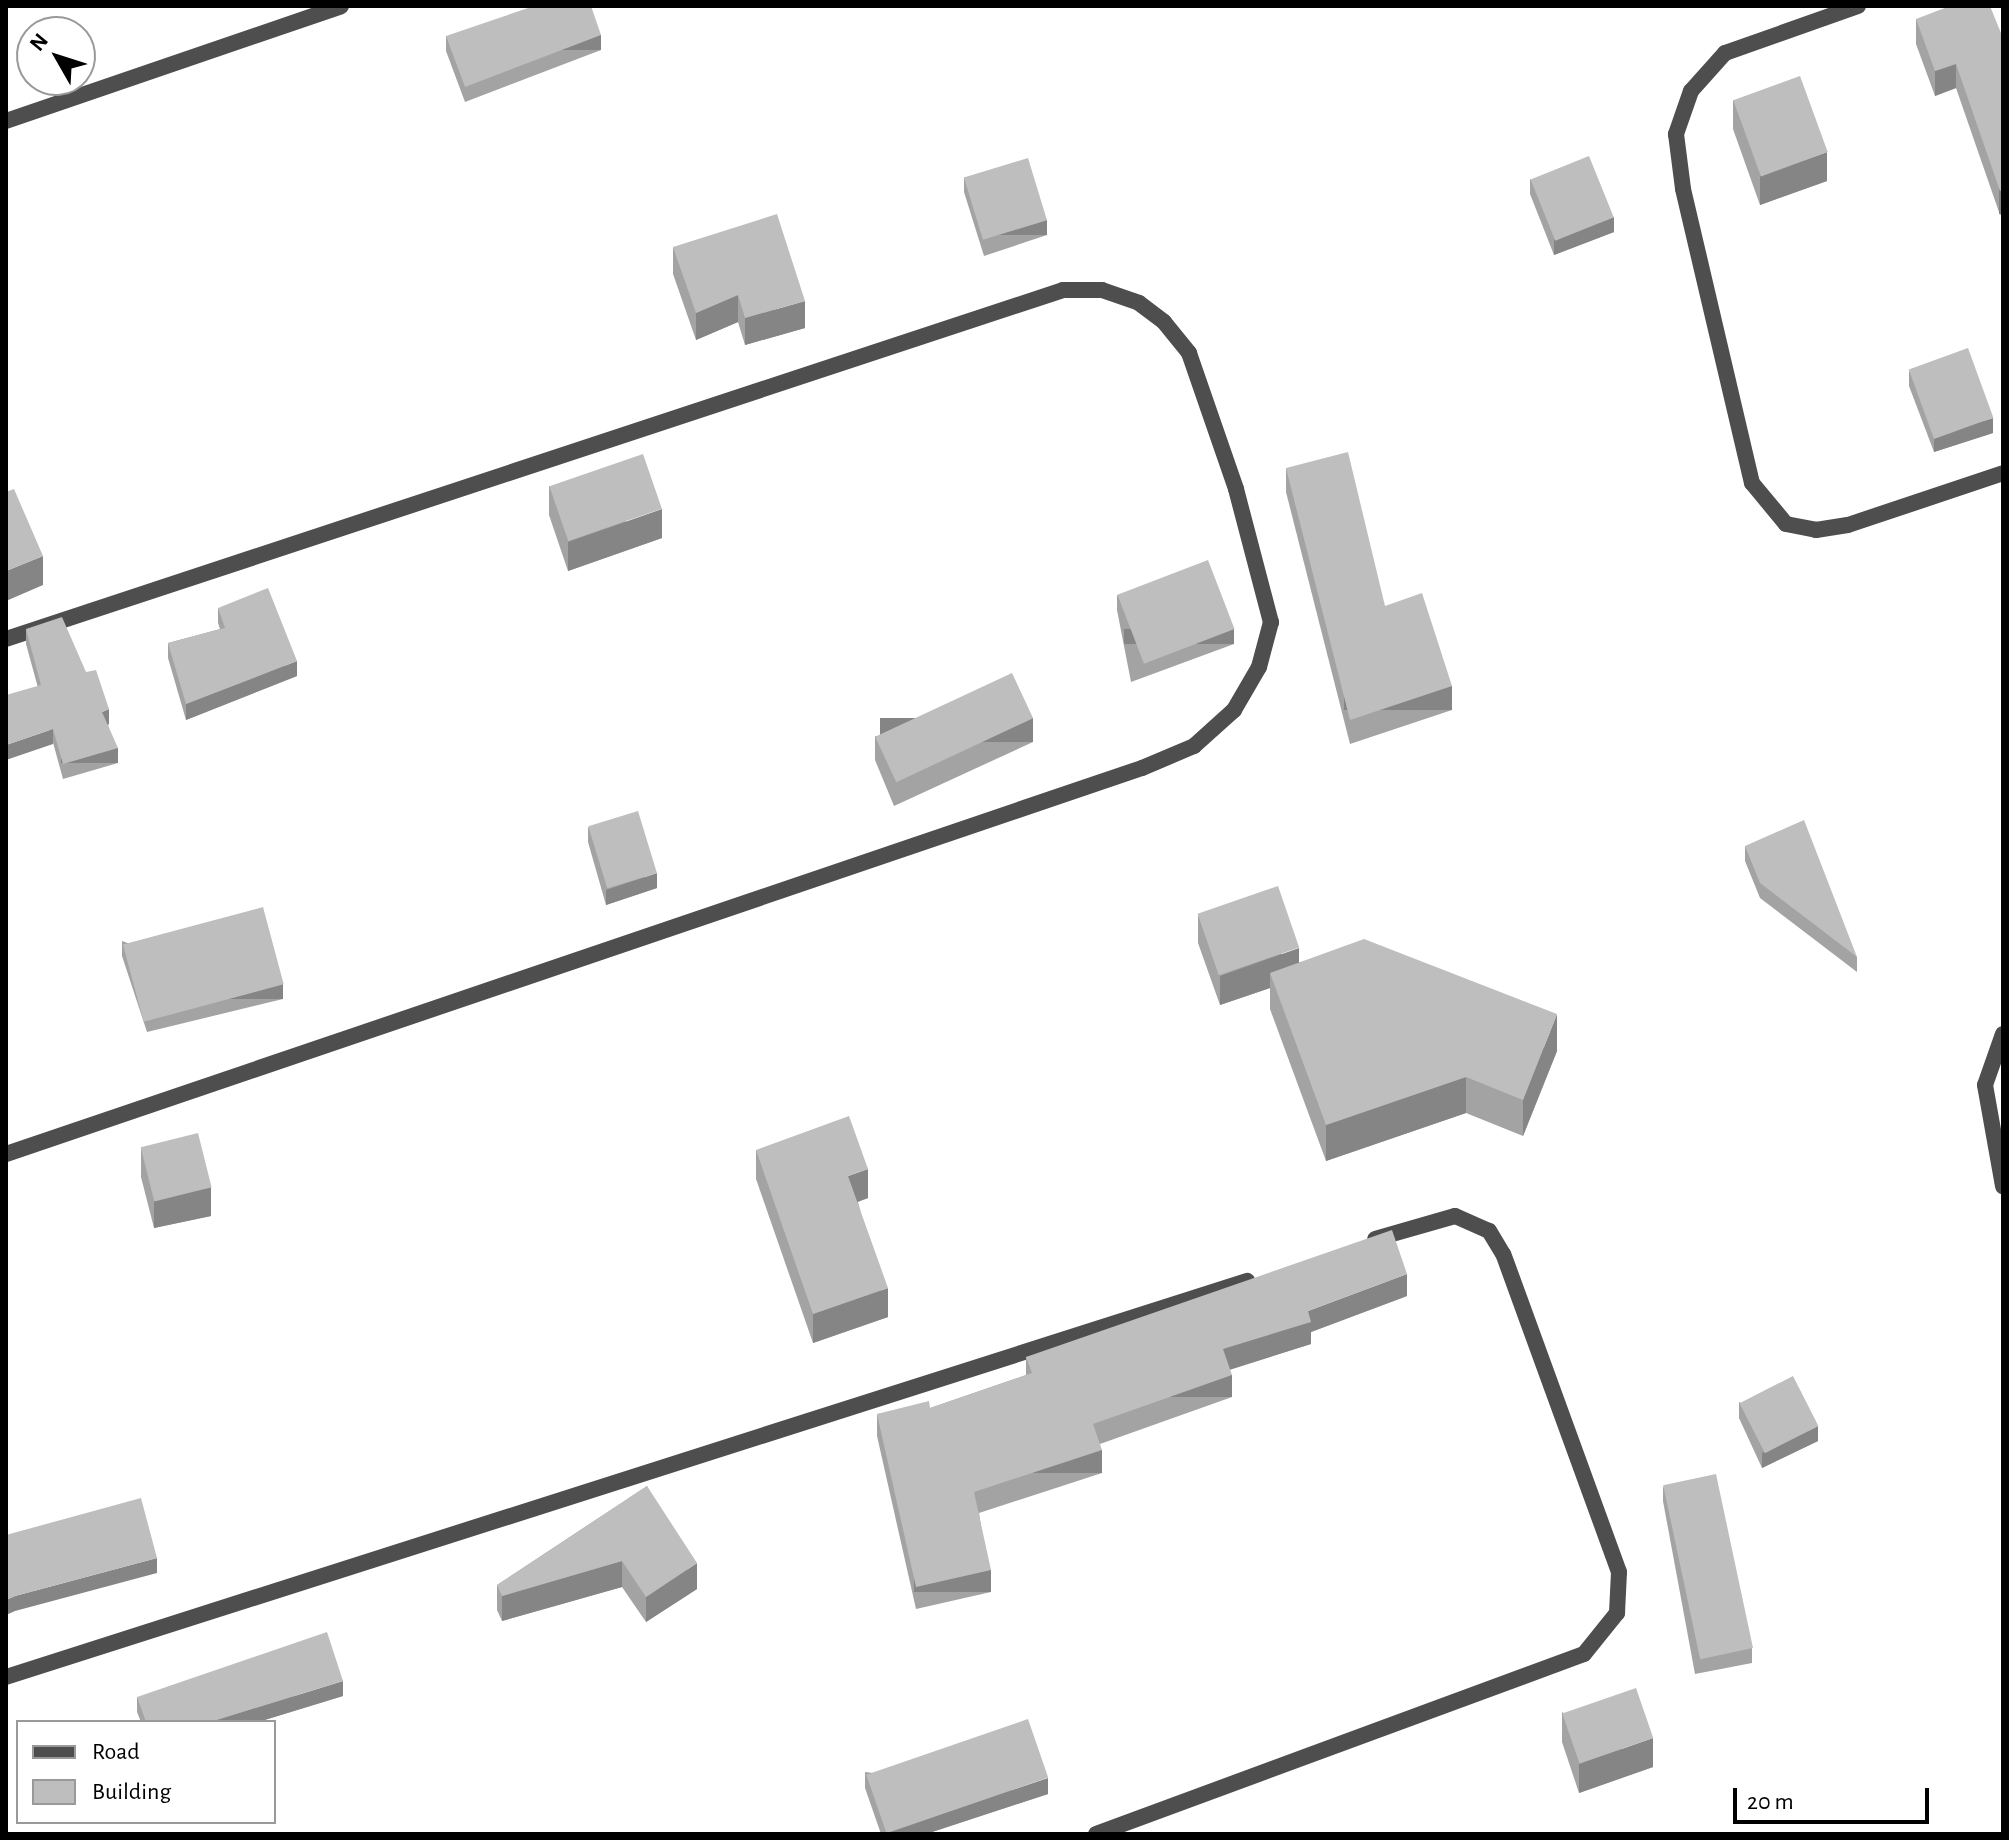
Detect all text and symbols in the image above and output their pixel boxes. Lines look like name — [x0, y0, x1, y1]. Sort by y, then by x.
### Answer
north arrow — [16, 16, 96, 96]
text: N — [26, 29, 52, 55]
legend — [16, 1720, 276, 1824]
text: Road — [92, 1740, 140, 1764]
scale bar — [1737, 1772, 1933, 1822]
text: Building — [92, 1780, 171, 1804]
text: 20 m — [1747, 1790, 1794, 1814]

